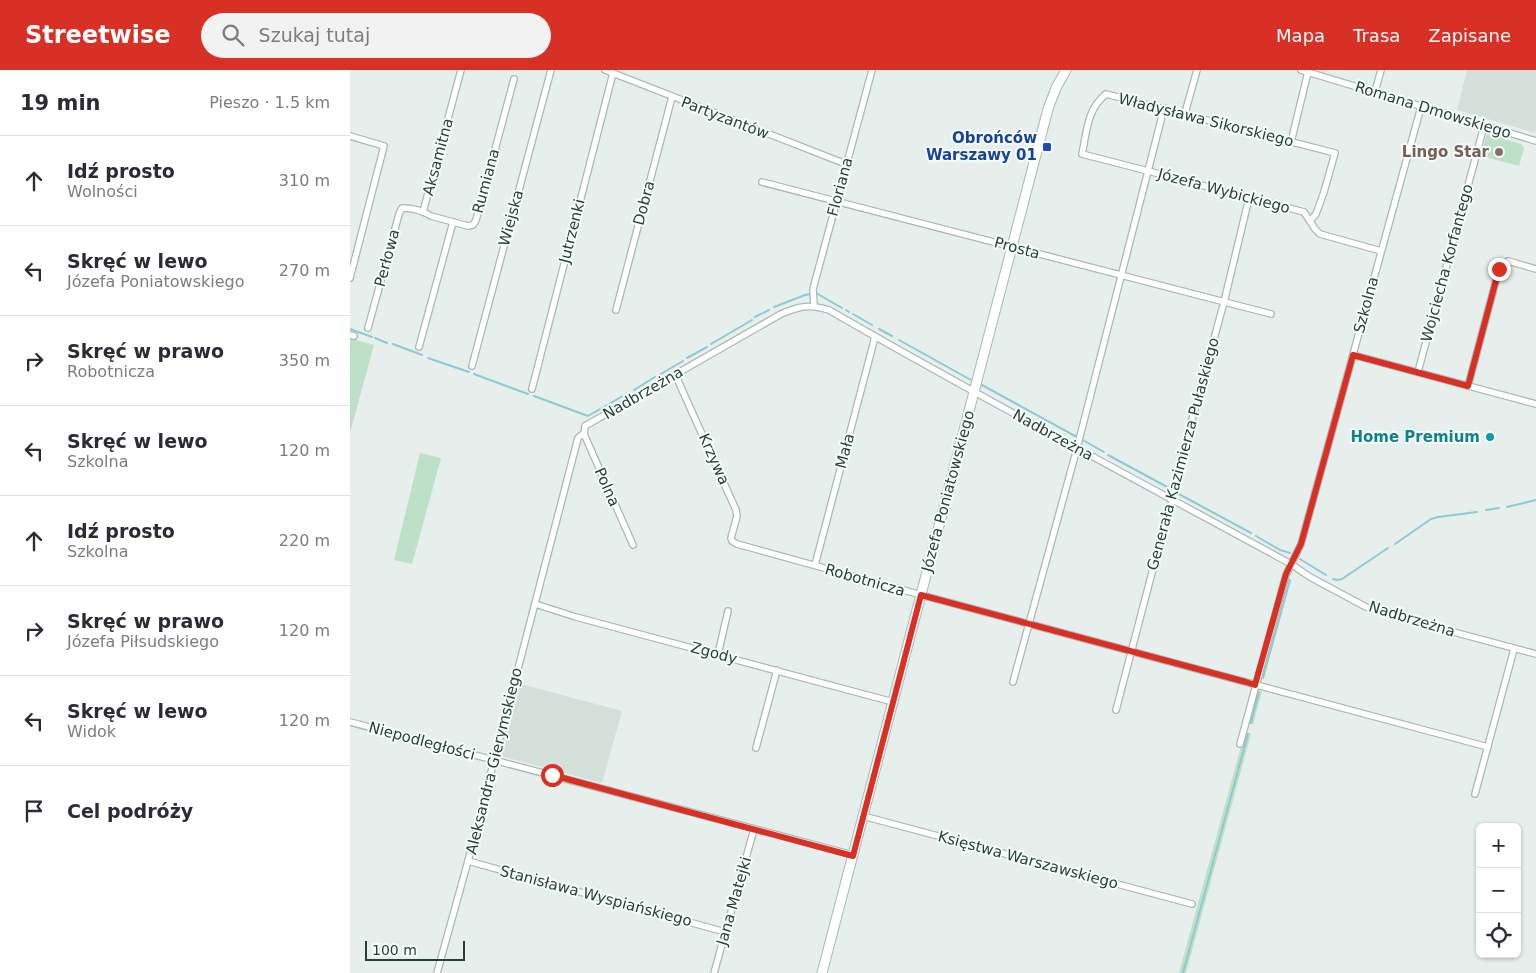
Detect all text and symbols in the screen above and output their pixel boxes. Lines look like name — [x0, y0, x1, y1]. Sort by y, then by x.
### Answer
search box — [201, 13, 551, 58]
text: Streetwise — [25, 21, 171, 49]
icon: search — [219, 21, 247, 49]
text: Szukaj tutaj — [259, 24, 370, 46]
text: Mapa — [1276, 25, 1325, 46]
text: Trasa — [1353, 25, 1400, 46]
text: Zapisane — [1428, 25, 1511, 46]
street label: Romana Dmowskiego — [1353, 78, 1513, 142]
street label: Władysława Sikorskiego — [1117, 89, 1295, 151]
text: 19 min — [20, 91, 101, 115]
text: Pieszo · 1.5 km — [209, 93, 330, 112]
street label: Partyzantów — [679, 93, 771, 143]
street label: Aksamitna — [419, 116, 457, 198]
place label: Obrońców Warszawy 01 — [926, 129, 1037, 164]
marker: Obrońców Warszawy 01 — [1041, 141, 1053, 153]
place label: Lingo Star — [1402, 143, 1490, 161]
marker: Lingo Star — [1493, 146, 1505, 158]
street label: Rumiana — [469, 147, 503, 215]
street label: Floriana — [824, 156, 856, 218]
text: Idź prosto — [67, 160, 175, 182]
street label: Józefa Wybickiego — [1155, 164, 1292, 217]
icon: ahead — [20, 167, 48, 195]
text: 310 m — [279, 171, 330, 190]
street label: Dobra — [629, 179, 659, 227]
text: Wolności — [67, 182, 138, 201]
street label: Wojciecha Korfantego — [1417, 182, 1477, 344]
street label: Wiejska — [495, 188, 527, 248]
street label: Jutrzenki — [555, 197, 589, 266]
street label: Perłowa — [371, 227, 403, 289]
street label: Prosta — [992, 233, 1042, 263]
text: Skręć w lewo — [67, 250, 208, 272]
icon: left — [20, 257, 48, 285]
route end — [1488, 258, 1511, 281]
text: 270 m — [279, 261, 330, 280]
text: Józefa Poniatowskiego — [67, 272, 245, 291]
street label: Szkolna — [1350, 275, 1382, 335]
street label: Generała Kazimierza Pułaskiego — [1143, 336, 1223, 572]
text: Skręć w prawo — [67, 340, 224, 362]
icon: right — [20, 347, 48, 375]
text: 350 m — [279, 351, 330, 370]
text: Robotnicza — [67, 362, 155, 381]
street label: Nadbrzeżna — [600, 363, 686, 423]
street label: Nadbrzeżna — [1010, 405, 1096, 465]
street label: Józefa Poniatowskiego — [918, 408, 978, 575]
place label: Home Premium — [1350, 428, 1480, 446]
text: Skręć w lewo — [67, 430, 208, 452]
street label: Krzywa — [695, 431, 733, 487]
street label: Mała — [832, 431, 858, 471]
marker: Home Premium — [1484, 431, 1496, 443]
icon: left — [20, 437, 48, 465]
text: 120 m — [279, 441, 330, 460]
text: Szkolna — [67, 452, 128, 471]
street label: Polna — [591, 465, 623, 509]
text: Idź prosto — [67, 520, 175, 542]
icon: ahead — [20, 527, 48, 555]
text: 220 m — [279, 531, 330, 550]
text: Szkolna — [67, 542, 128, 561]
street label: Robotnicza — [823, 560, 907, 600]
street label: Nadbrzeżna — [1367, 597, 1457, 641]
text: Skręć w prawo — [67, 610, 224, 632]
icon: right — [20, 617, 48, 645]
text: 120 m — [279, 621, 330, 640]
text: Józefa Piłsudskiego — [67, 632, 219, 651]
street label: Zgody — [689, 638, 739, 668]
street label: Aleksandra Gierymskiego — [462, 666, 526, 856]
text: Skręć w lewo — [67, 700, 208, 722]
icon: left — [20, 707, 48, 735]
text: 120 m — [279, 711, 330, 730]
street label: Niepodległości — [367, 718, 477, 764]
text: Widok — [67, 722, 116, 741]
route start — [541, 764, 564, 787]
icon: arrive — [20, 797, 48, 825]
text: Cel podróży — [67, 800, 193, 822]
map controls — [1476, 823, 1521, 958]
button: + — [1476, 823, 1521, 868]
street label: Księstwa Warszawskiego — [936, 827, 1120, 893]
street label: Jana Matejki — [712, 855, 755, 948]
street label: Stanisława Wyspiańskiego — [498, 862, 694, 930]
button: − — [1476, 868, 1521, 913]
button: locate — [1476, 913, 1521, 958]
scale bar — [365, 938, 465, 961]
text: 100 m — [372, 942, 417, 958]

